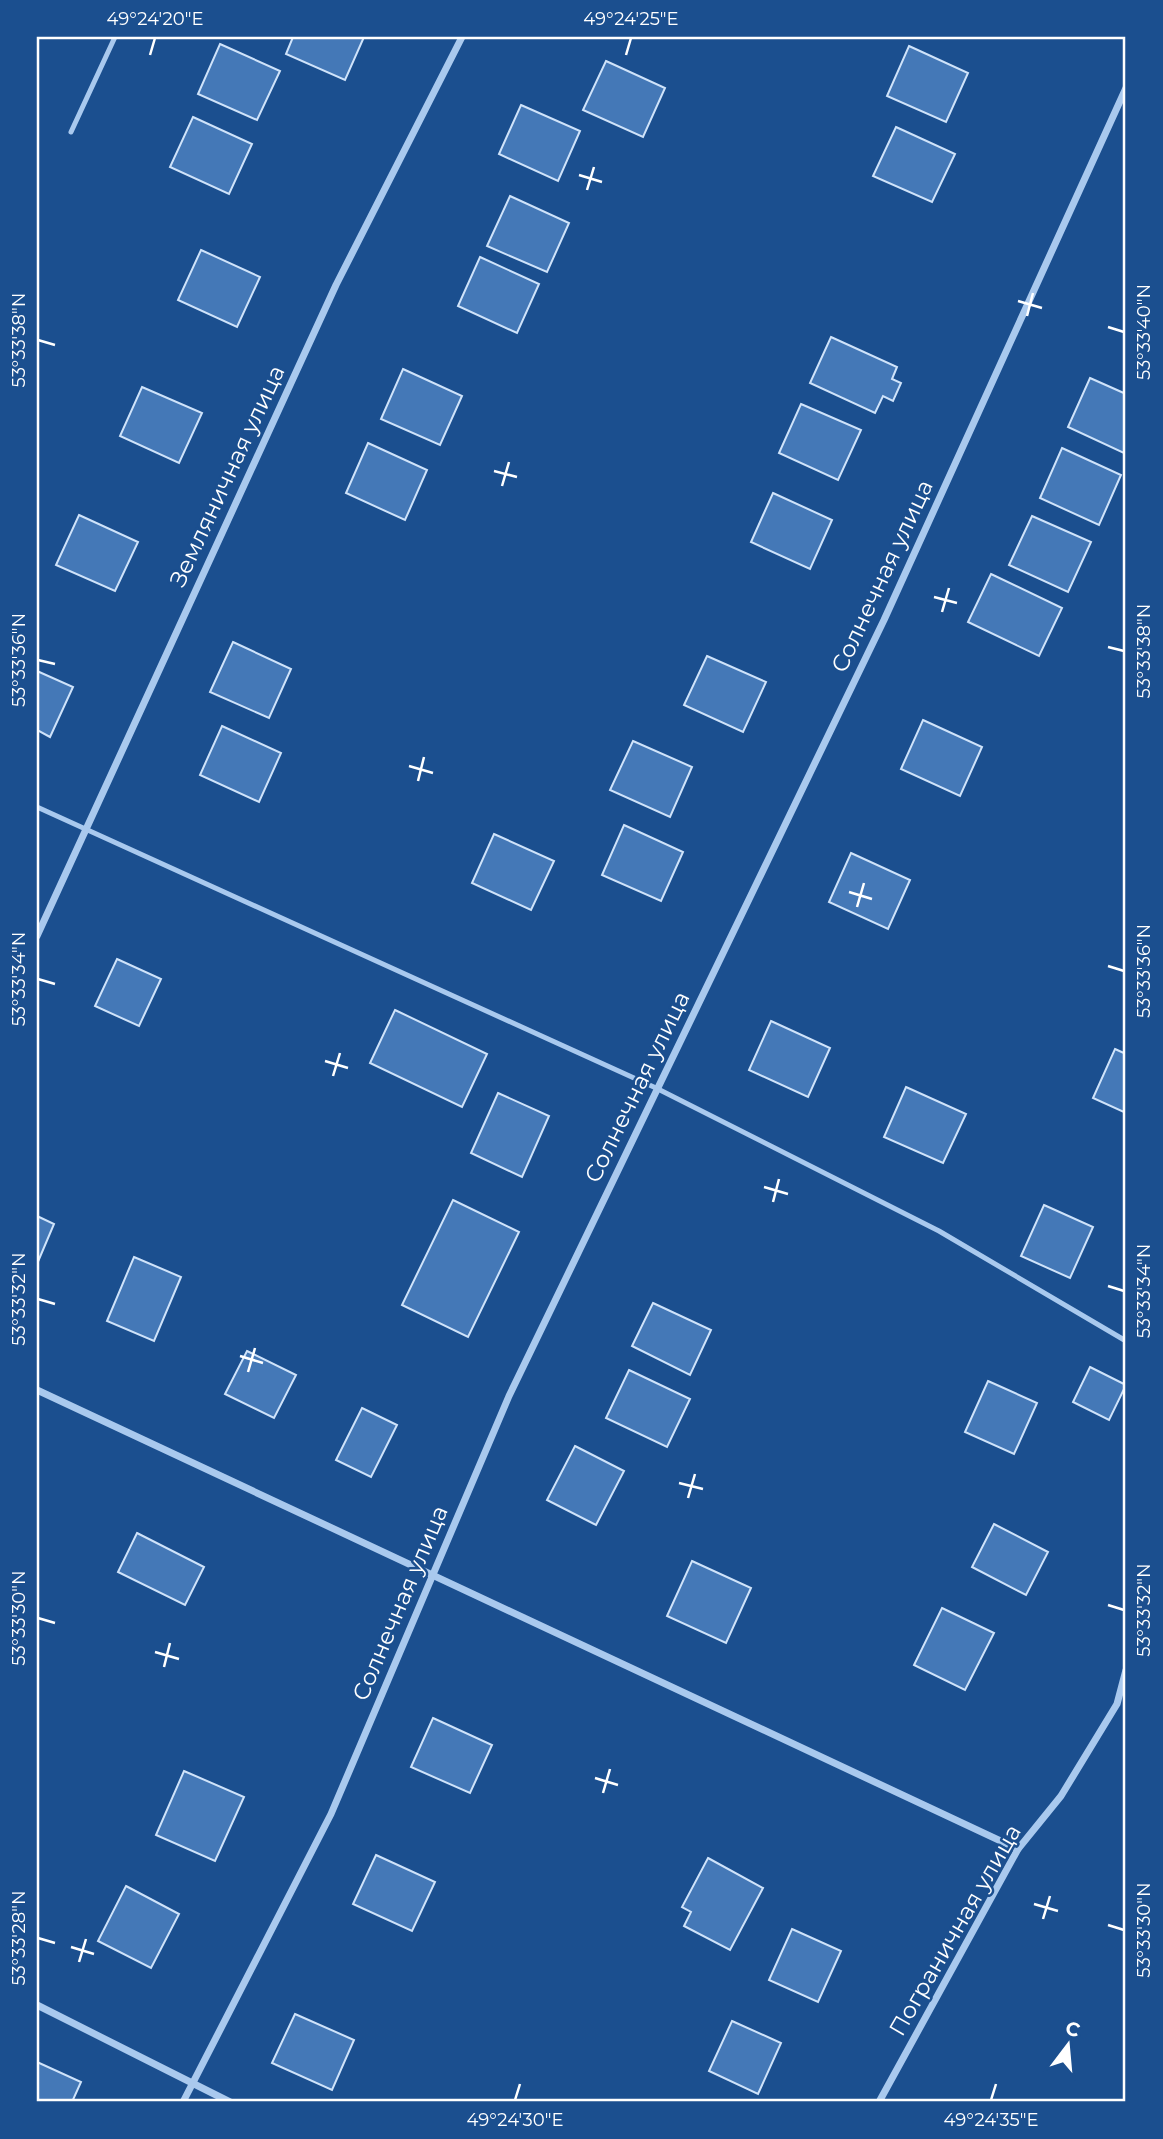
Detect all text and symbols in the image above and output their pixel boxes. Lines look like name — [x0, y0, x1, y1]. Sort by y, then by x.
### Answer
text: 49°24'20"E — [106, 8, 204, 30]
text: 49°24'25"E — [583, 8, 679, 30]
text: 53°33'40"N — [1133, 284, 1155, 380]
text: 53°33'38"N — [8, 293, 30, 387]
street label: Земляничная улица — [163, 361, 291, 591]
street label: Солнечная улица — [825, 475, 939, 677]
text: 53°33'38"N — [1133, 604, 1155, 698]
text: 53°33'36"N — [8, 613, 30, 707]
text: 53°33'36"N — [1133, 924, 1155, 1018]
text: 53°33'34"N — [8, 932, 30, 1026]
street label: Солнечная улица — [579, 987, 695, 1187]
text: 53°33'34"N — [1133, 1244, 1155, 1338]
text: 53°33'32"N — [8, 1252, 30, 1346]
street label: Солнечная улица — [346, 1501, 454, 1705]
text: 53°33'32"N — [1133, 1563, 1155, 1657]
text: 53°33'30"N — [8, 1570, 30, 1666]
street label: Пограничная улица — [883, 1819, 1027, 2041]
text: 53°33'30"N — [1133, 1882, 1155, 1978]
text: 53°33'28"N — [8, 1890, 30, 1986]
north arrow — [1034, 2010, 1104, 2080]
text: С — [1063, 2016, 1083, 2042]
text: 49°24'30"E — [467, 2109, 563, 2131]
text: 49°24'35"E — [944, 2109, 1038, 2131]

